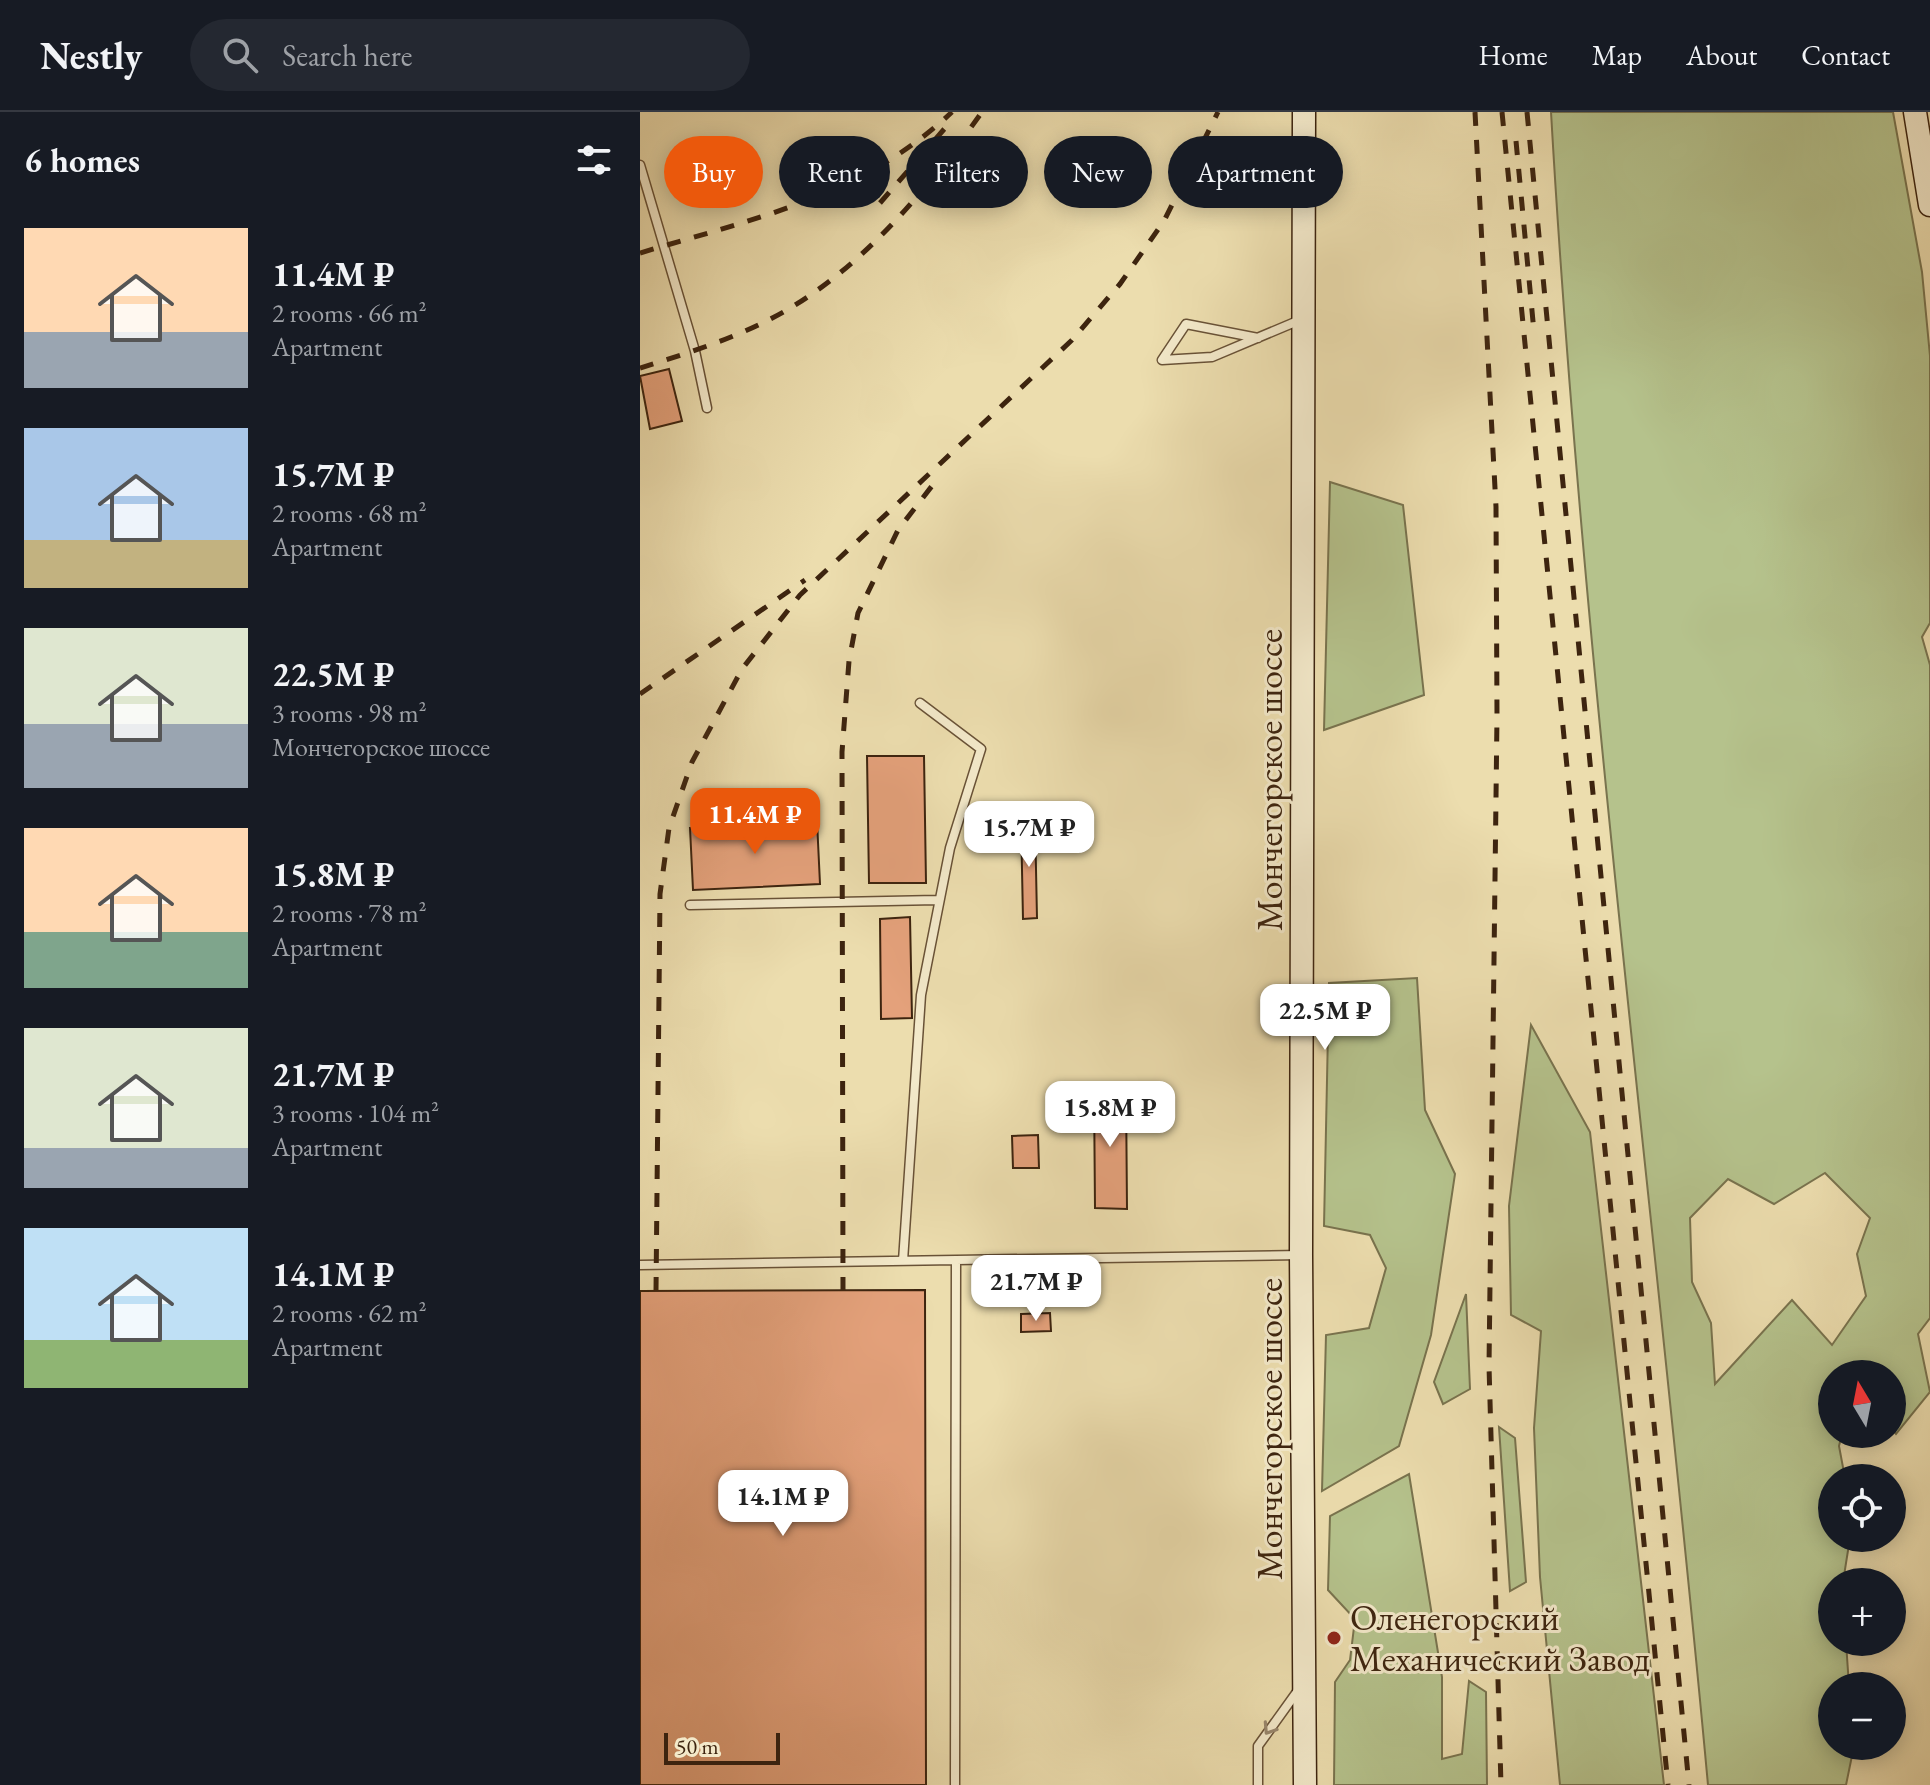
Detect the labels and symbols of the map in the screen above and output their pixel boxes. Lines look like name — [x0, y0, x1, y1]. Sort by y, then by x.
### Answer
street label: Мончегорское шоссе — [1246, 629, 1293, 931]
pin: 11.4M ₽ — [681, 788, 829, 856]
pin: 15.7M ₽ — [955, 801, 1103, 869]
pin: 22.5M ₽ — [1251, 984, 1399, 1052]
pin: 15.8M ₽ — [1036, 1081, 1184, 1149]
pin: 21.7M ₽ — [962, 1255, 1110, 1323]
street label: Мончегорское шоссе — [1246, 1278, 1293, 1580]
north arrow — [1818, 1360, 1906, 1448]
pin: 14.1M ₽ — [709, 1470, 857, 1538]
place label: Оленегорский Механический Завод — [1350, 1594, 1650, 1682]
marker: Оленегорский Механический Завод — [1325, 1629, 1343, 1647]
one-way arrow — [1264, 1721, 1279, 1735]
scale bar — [664, 1729, 780, 1765]

